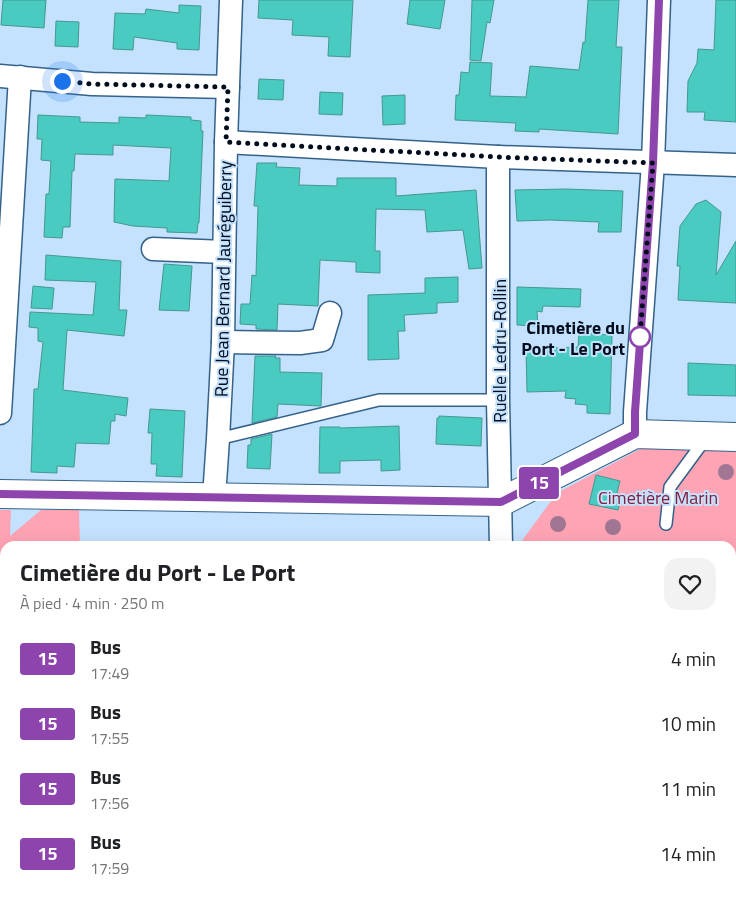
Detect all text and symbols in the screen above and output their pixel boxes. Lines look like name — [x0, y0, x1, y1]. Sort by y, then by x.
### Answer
your location — [50, 69, 75, 94]
street label: Rue Jean Bernard Jauréguiberry — [207, 160, 239, 397]
street label: Ruelle Ledru-Rollin — [486, 279, 513, 423]
place label: Cimetière du Port - Le Port — [521, 314, 625, 362]
marker: Cimetière du Port - Le Port — [629, 326, 651, 348]
line badge: 15 — [516, 467, 562, 499]
text: 15 — [529, 469, 549, 496]
park label: Cimetière Marin — [598, 484, 718, 511]
text: Cimetière du Port - Le Port — [20, 554, 295, 590]
button: heart — [664, 558, 716, 610]
text: À pied · 4 min · 250 m — [20, 591, 164, 615]
text: Bus — [90, 632, 121, 661]
text: 4 min — [671, 644, 716, 673]
text: 15 — [37, 645, 58, 672]
text: 17:49 — [90, 661, 129, 685]
text: Bus — [90, 697, 121, 726]
text: 10 min — [660, 709, 716, 738]
text: 15 — [37, 710, 58, 737]
text: 17:55 — [90, 726, 129, 750]
text: Bus — [90, 762, 121, 791]
text: 11 min — [660, 774, 716, 803]
text: 15 — [37, 775, 58, 802]
text: 17:56 — [90, 791, 129, 815]
text: Bus — [90, 827, 121, 856]
text: 14 min — [660, 839, 716, 868]
text: 15 — [37, 840, 58, 867]
text: 17:59 — [90, 856, 129, 880]

